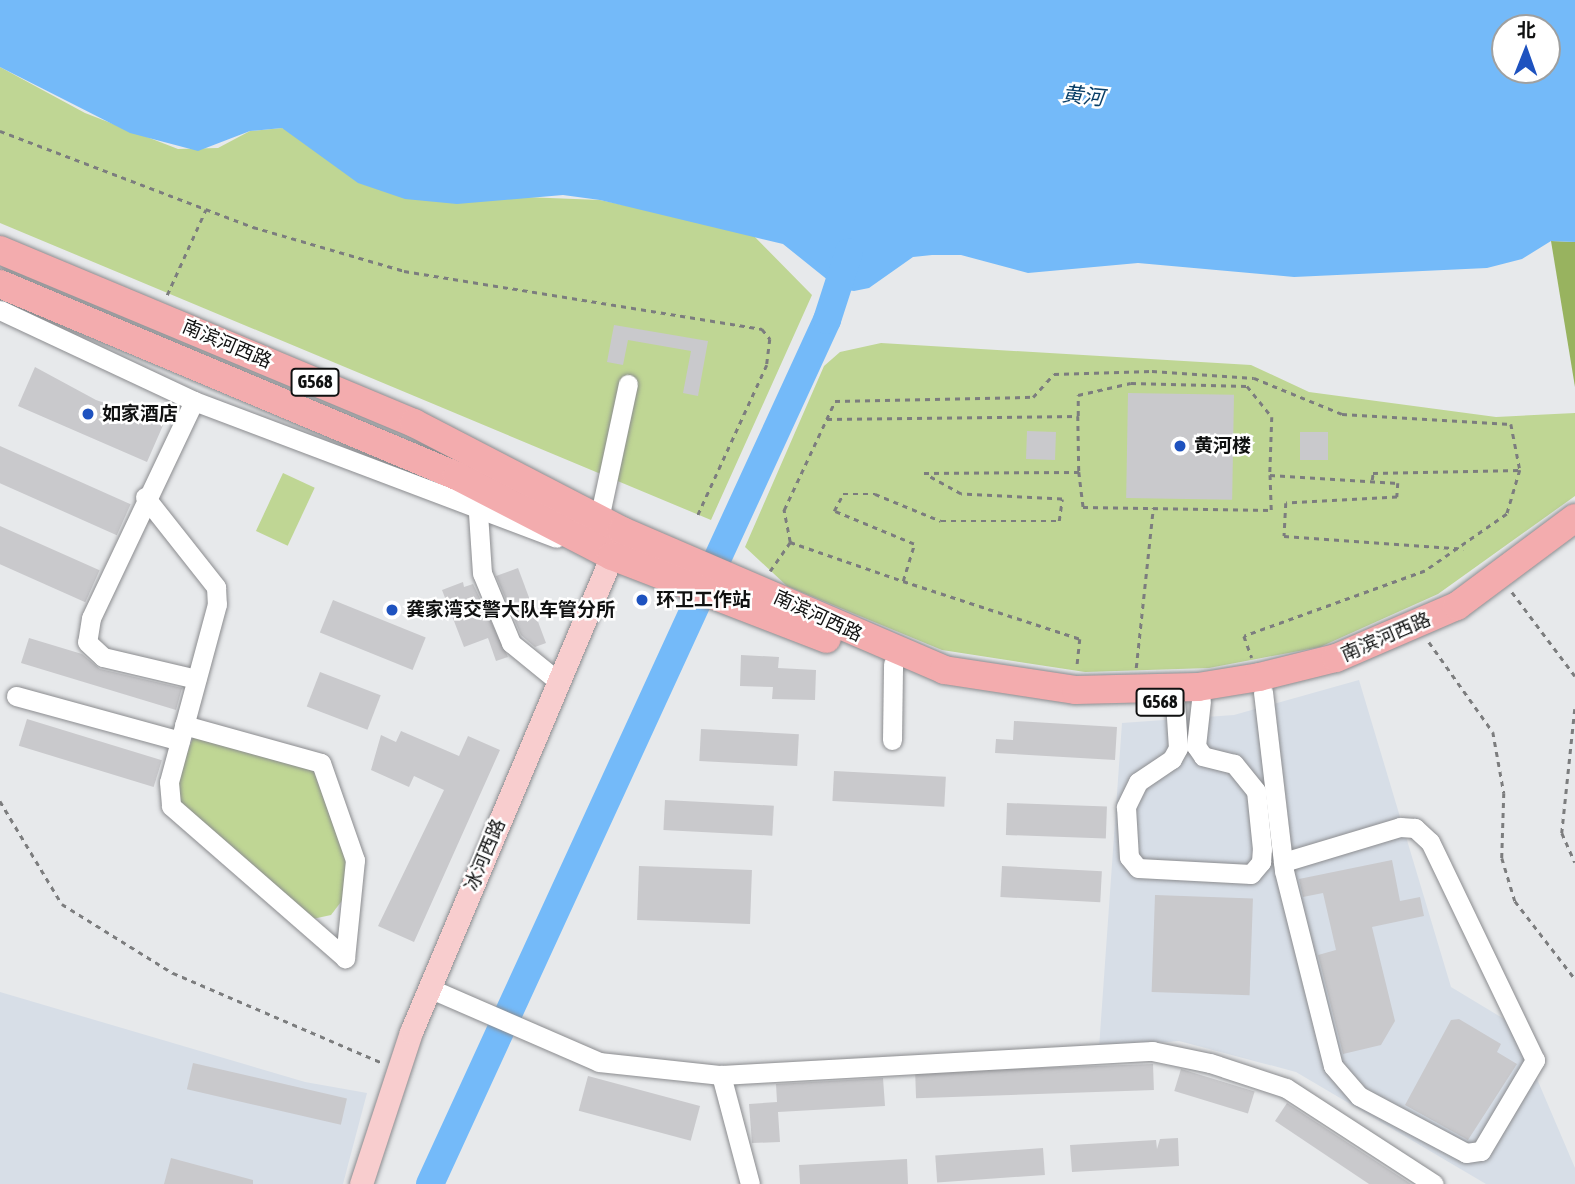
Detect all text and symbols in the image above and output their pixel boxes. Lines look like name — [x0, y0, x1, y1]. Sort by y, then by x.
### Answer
north arrow — [1491, 14, 1561, 84]
text: 北 — [1517, 19, 1536, 41]
water label: 黄河 — [1061, 80, 1105, 110]
street label: 南滨河西路 — [179, 315, 275, 373]
road number: G568 — [290, 368, 340, 396]
place label: 如家酒店 — [102, 403, 178, 425]
marker: 如家酒店 — [80, 406, 96, 422]
place label: 黄河楼 — [1194, 435, 1251, 457]
marker: 黄河楼 — [1172, 438, 1188, 454]
street label: 南滨河西路 — [770, 586, 866, 646]
place label: 环卫工作站 — [656, 589, 751, 611]
marker: 环卫工作站 — [634, 592, 650, 608]
place label: 龚家湾交警大队车管分所 — [406, 599, 615, 621]
marker: 龚家湾交警大队车管分所 — [384, 602, 400, 618]
street label: 南滨河西路 — [1338, 608, 1434, 666]
road number: G568 — [1136, 688, 1184, 716]
street label: 冰河西路 — [460, 816, 510, 894]

